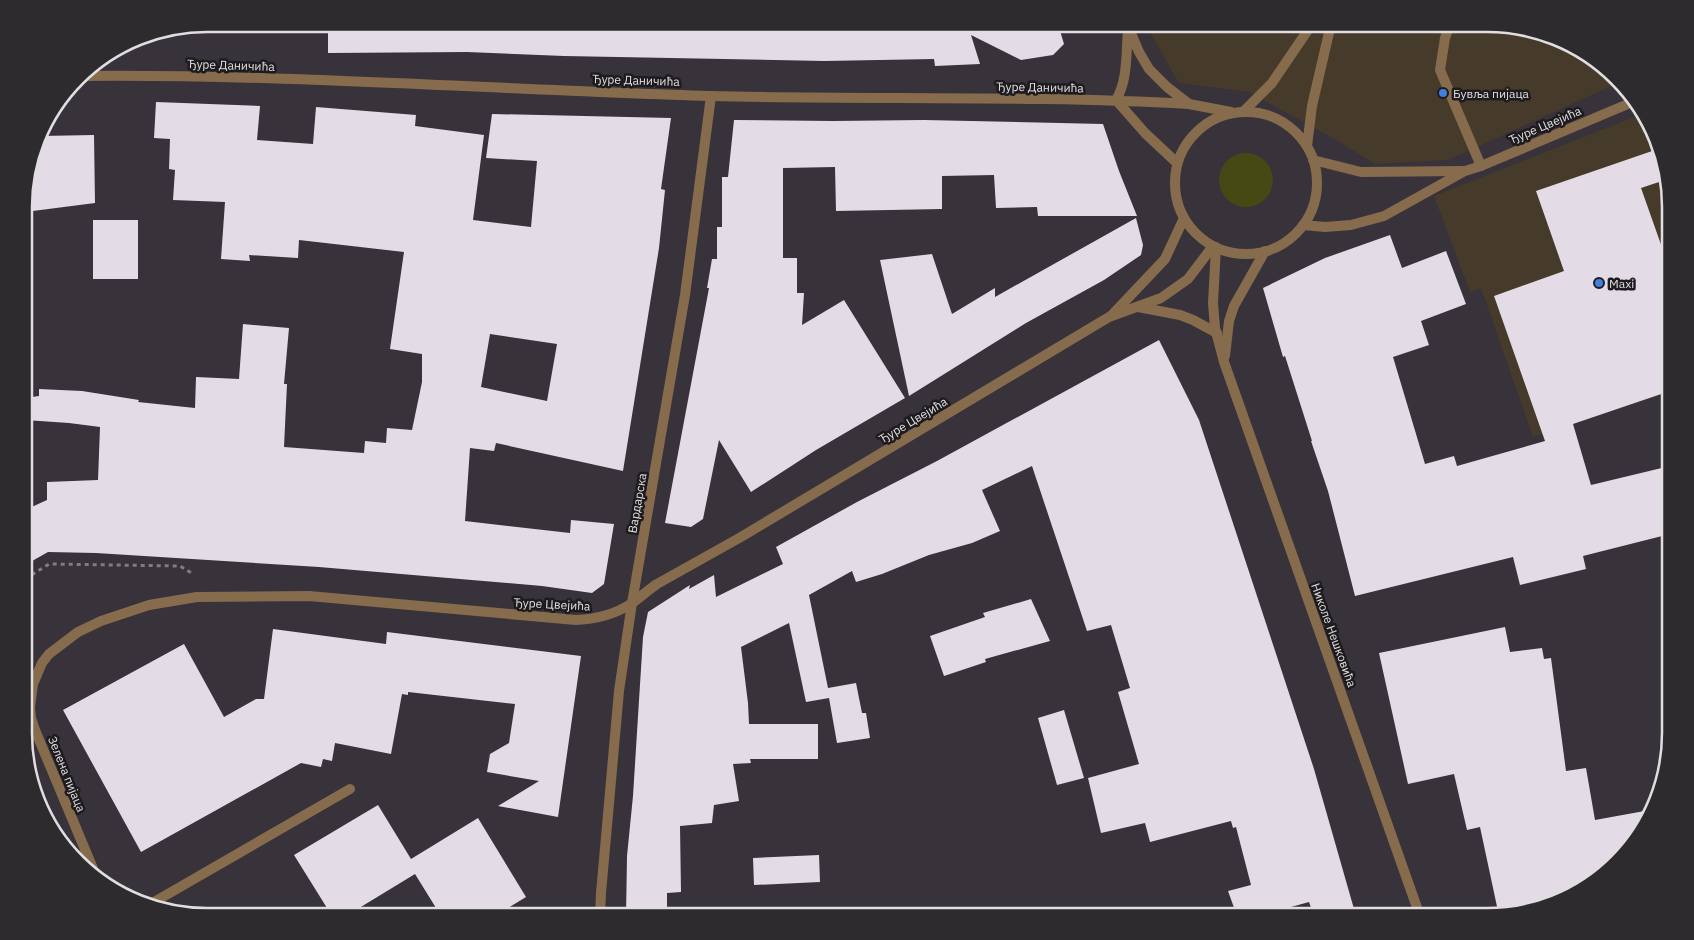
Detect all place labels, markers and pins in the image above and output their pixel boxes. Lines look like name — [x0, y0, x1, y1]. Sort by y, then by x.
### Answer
place label: Бувља пијаца — [1453, 86, 1530, 101]
marker: Бувља пијаца — [1437, 87, 1449, 99]
place label: Maxi — [1609, 276, 1634, 291]
marker: Maxi — [1593, 277, 1605, 289]

